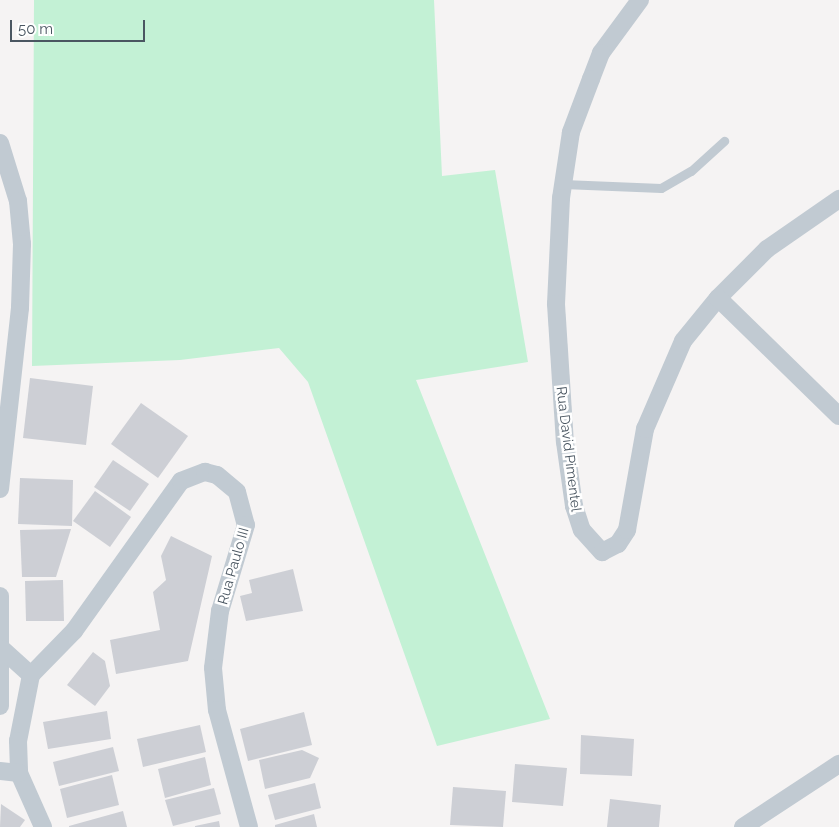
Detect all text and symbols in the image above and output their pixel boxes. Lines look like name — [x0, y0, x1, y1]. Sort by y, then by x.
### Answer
scale bar — [12, 10, 148, 42]
text: 50 m — [18, 20, 53, 38]
street label: Rua David Pimentel — [553, 385, 585, 513]
street label: Rua Paulo III — [214, 526, 252, 606]

